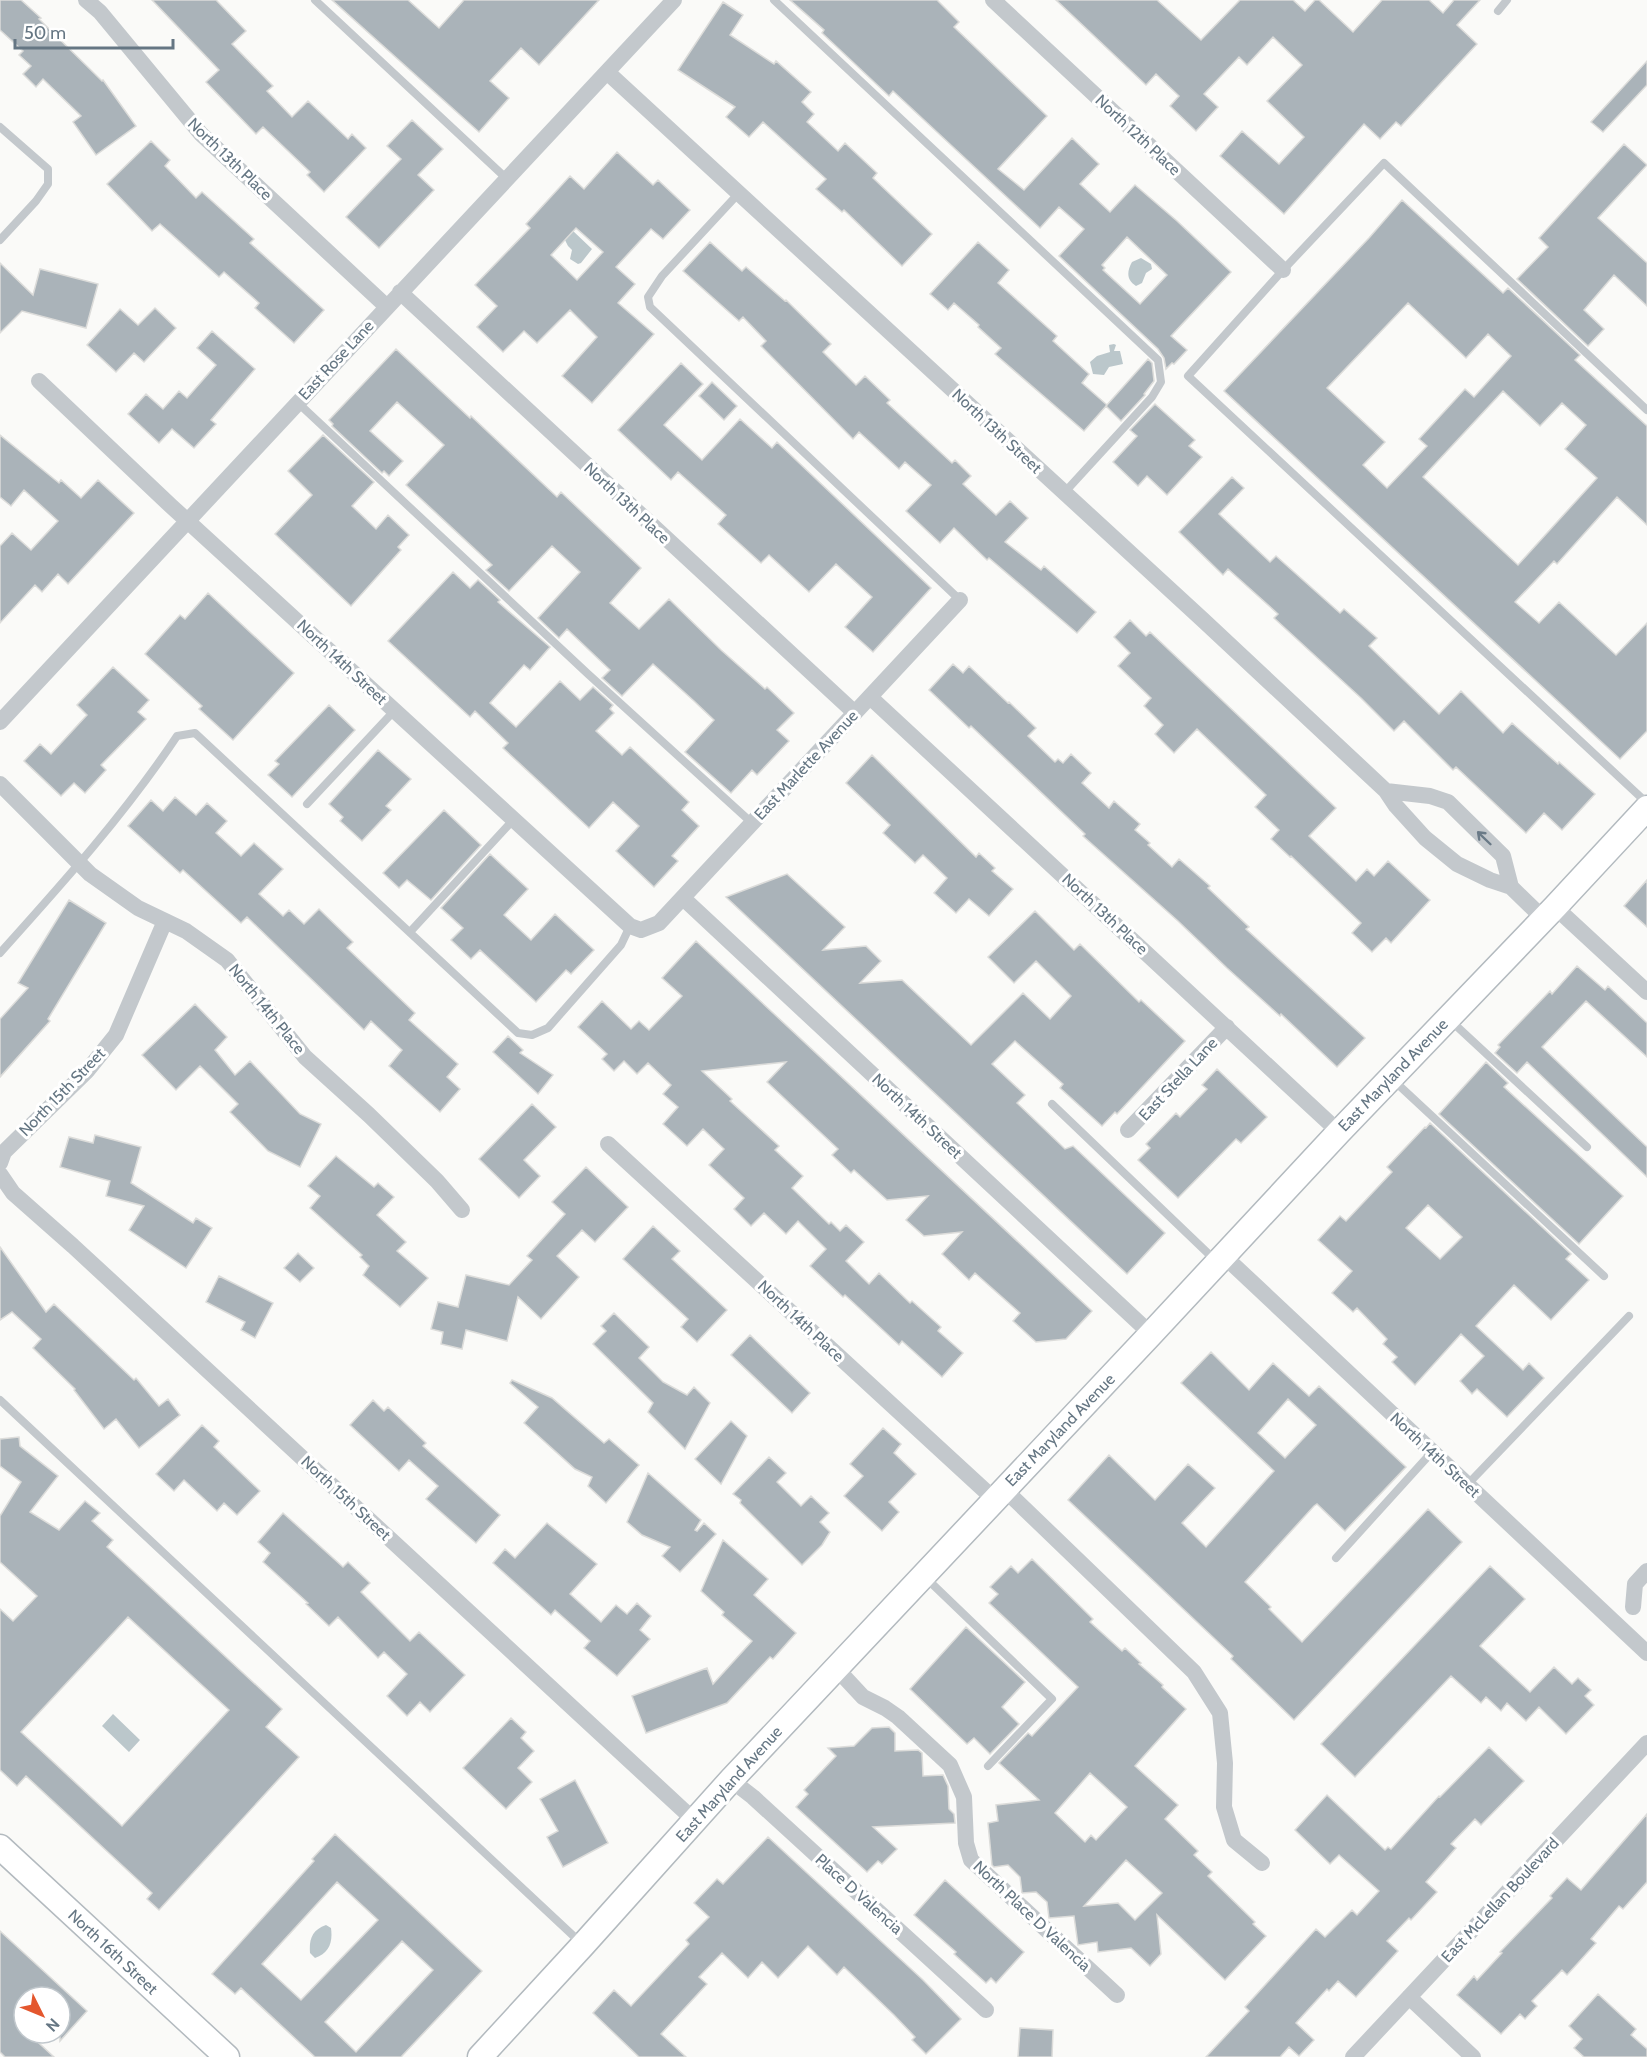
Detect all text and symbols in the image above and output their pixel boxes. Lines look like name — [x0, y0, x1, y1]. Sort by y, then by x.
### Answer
scale bar — [15, 12, 172, 50]
text: 50 m — [24, 22, 66, 44]
street label: North 12th Place — [1091, 91, 1185, 179]
street label: North 13th Place — [184, 114, 276, 204]
street label: East Rose Lane — [294, 316, 378, 404]
street label: North 13th Street — [948, 385, 1046, 478]
street label: North 13th Place — [580, 459, 674, 547]
street label: North 14th Street — [293, 616, 391, 709]
street label: East Marlette Avenue — [750, 706, 862, 824]
one-way arrow — [1476, 830, 1491, 845]
street label: North 13th Place — [1058, 870, 1152, 958]
street label: North 14th Place — [225, 960, 309, 1058]
street label: East Maryland Avenue — [1334, 1015, 1452, 1135]
street label: East Stella Lane — [1135, 1034, 1221, 1124]
street label: North 15th Street — [15, 1044, 109, 1140]
street label: North 14th Street — [868, 1070, 966, 1163]
street label: North 14th Place — [754, 1276, 848, 1366]
street label: East Maryland Avenue — [1001, 1370, 1119, 1490]
street label: North 14th Street — [1386, 1409, 1484, 1502]
street label: North 15th Street — [297, 1452, 395, 1545]
street label: East Maryland Avenue — [672, 1722, 786, 1846]
street label: East McLellan Boulevard — [1437, 1834, 1563, 1966]
street label: Place D Valencia — [812, 1850, 907, 1938]
street label: North Place D Valencia — [969, 1857, 1095, 1975]
street label: North 16th Street — [64, 1906, 162, 1999]
north arrow — [12, 1985, 72, 2045]
text: N — [42, 2014, 63, 2036]

